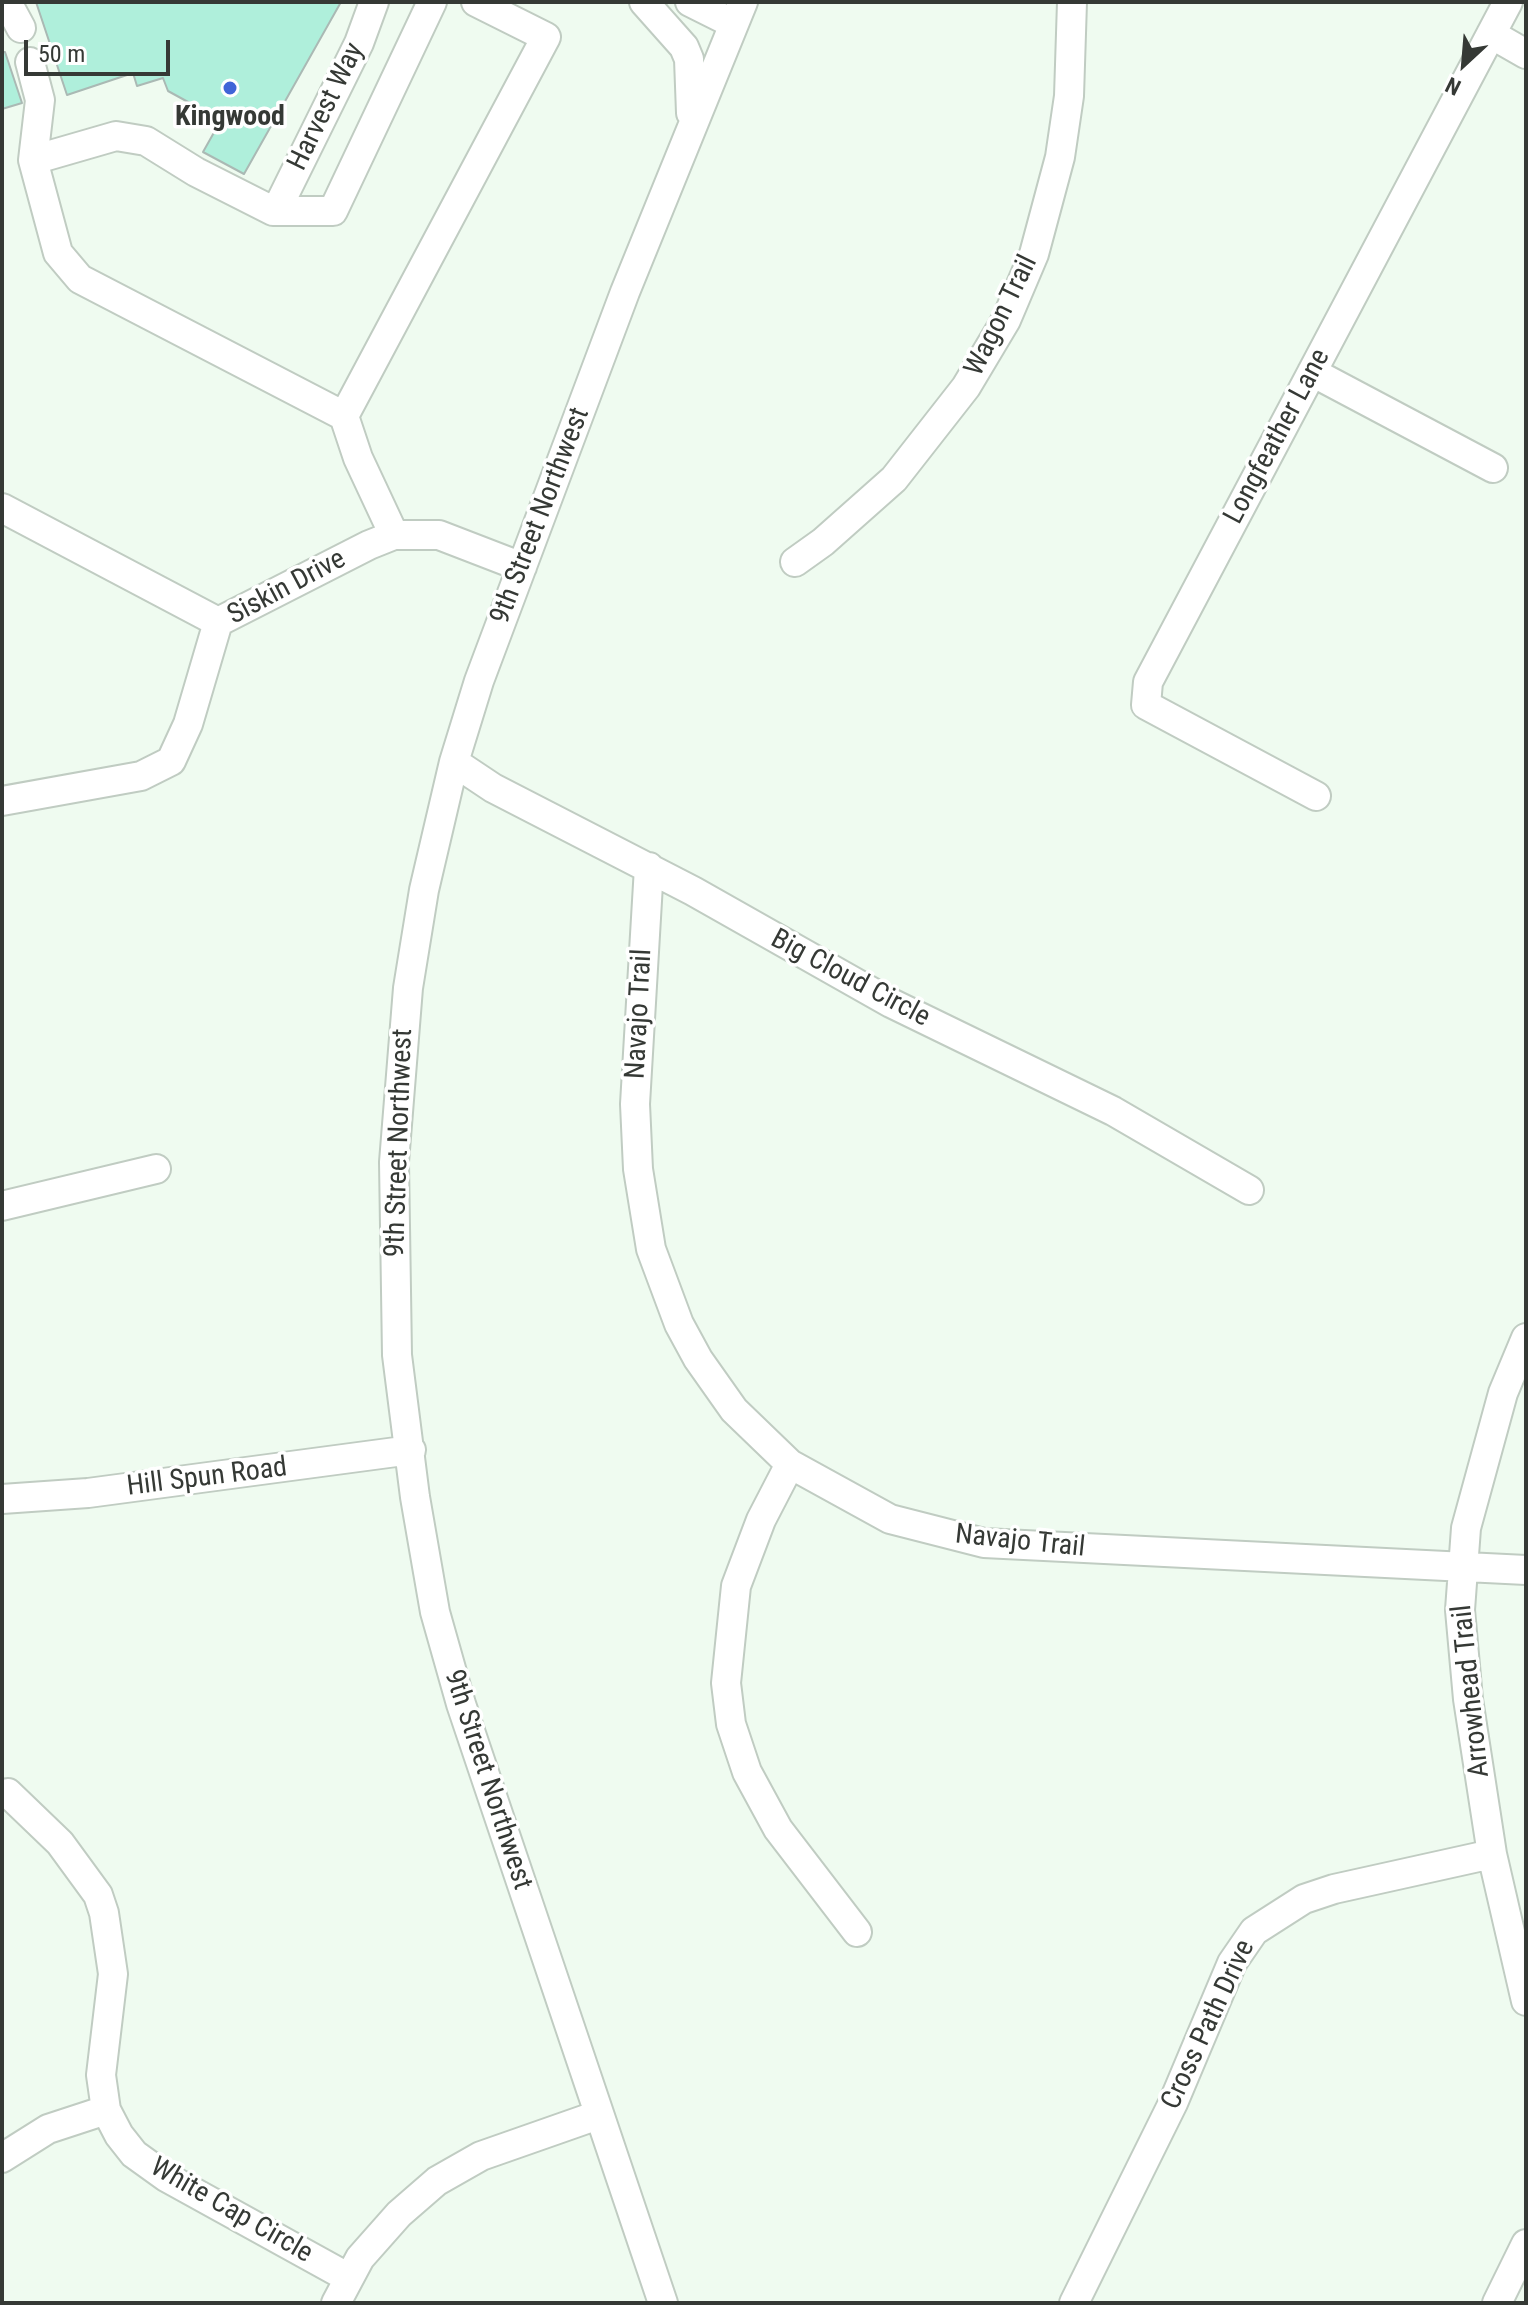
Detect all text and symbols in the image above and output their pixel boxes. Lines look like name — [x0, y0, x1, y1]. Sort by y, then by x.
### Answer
scale bar — [28, 24, 174, 74]
north arrow — [1424, 24, 1504, 104]
street label: Harvest Way — [282, 38, 372, 176]
text: 50 m — [38, 40, 85, 68]
text: N — [1442, 72, 1465, 100]
marker: Kingwood — [221, 79, 239, 97]
place label: Kingwood — [175, 101, 285, 135]
street label: Wagon Trail — [958, 250, 1046, 382]
street label: Longfeather Lane — [1218, 344, 1338, 530]
street label: 9th Street Northwest — [484, 403, 598, 629]
street label: Siskin Drive — [222, 543, 352, 633]
street label: Big Cloud Circle — [765, 923, 935, 1035]
street label: Navajo Trail — [620, 948, 660, 1080]
street label: 9th Street Northwest — [379, 1028, 421, 1258]
street label: Hill Spun Road — [125, 1452, 289, 1504]
street label: Navajo Trail — [953, 1518, 1087, 1566]
street label: Arrowhead Trail — [1446, 1603, 1498, 1779]
street label: 9th Street Northwest — [436, 1666, 538, 1894]
street label: Cross Path Drive — [1155, 1935, 1263, 2115]
street label: White Cap Circle — [144, 2151, 318, 2271]

